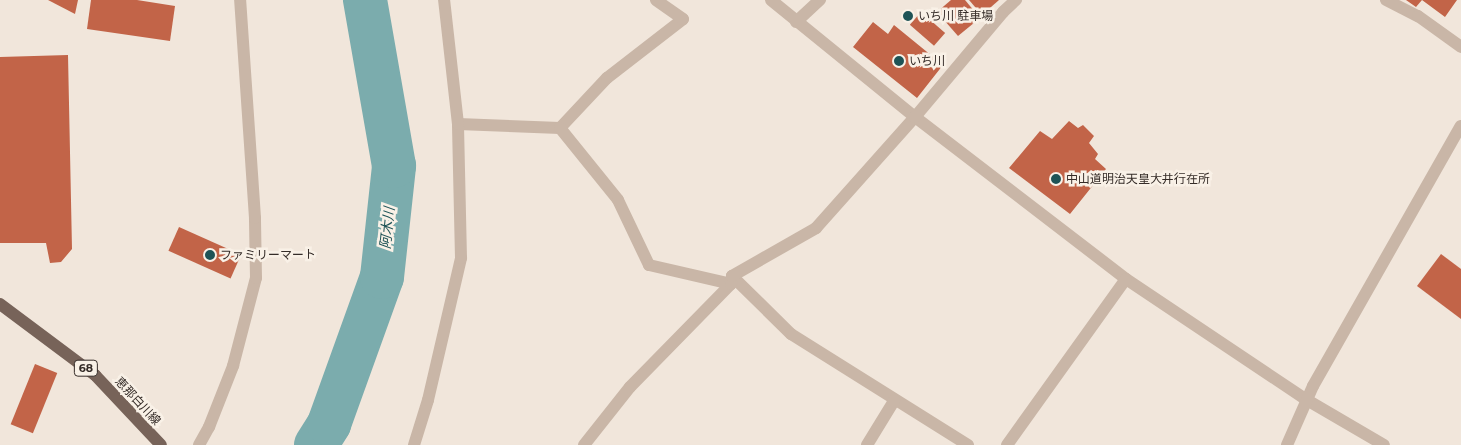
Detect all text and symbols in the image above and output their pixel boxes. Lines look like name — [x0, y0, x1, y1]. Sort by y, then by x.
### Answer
place label: いち川 駐車場 — [918, 9, 993, 23]
marker: いち川 駐車場 — [902, 10, 914, 22]
place label: いち川 — [909, 54, 945, 68]
marker: いち川 — [893, 55, 905, 67]
place label: 中山道明治天皇大井行在所 — [1066, 172, 1210, 186]
marker: 中山道明治天皇大井行在所 — [1050, 173, 1062, 185]
water label: 阿木川 — [376, 206, 398, 250]
place label: ファミリーマート — [220, 248, 316, 262]
marker: ファミリーマート — [204, 249, 216, 261]
road number: 68 — [74, 359, 98, 376]
street label: 恵那白川線 — [112, 374, 164, 428]

